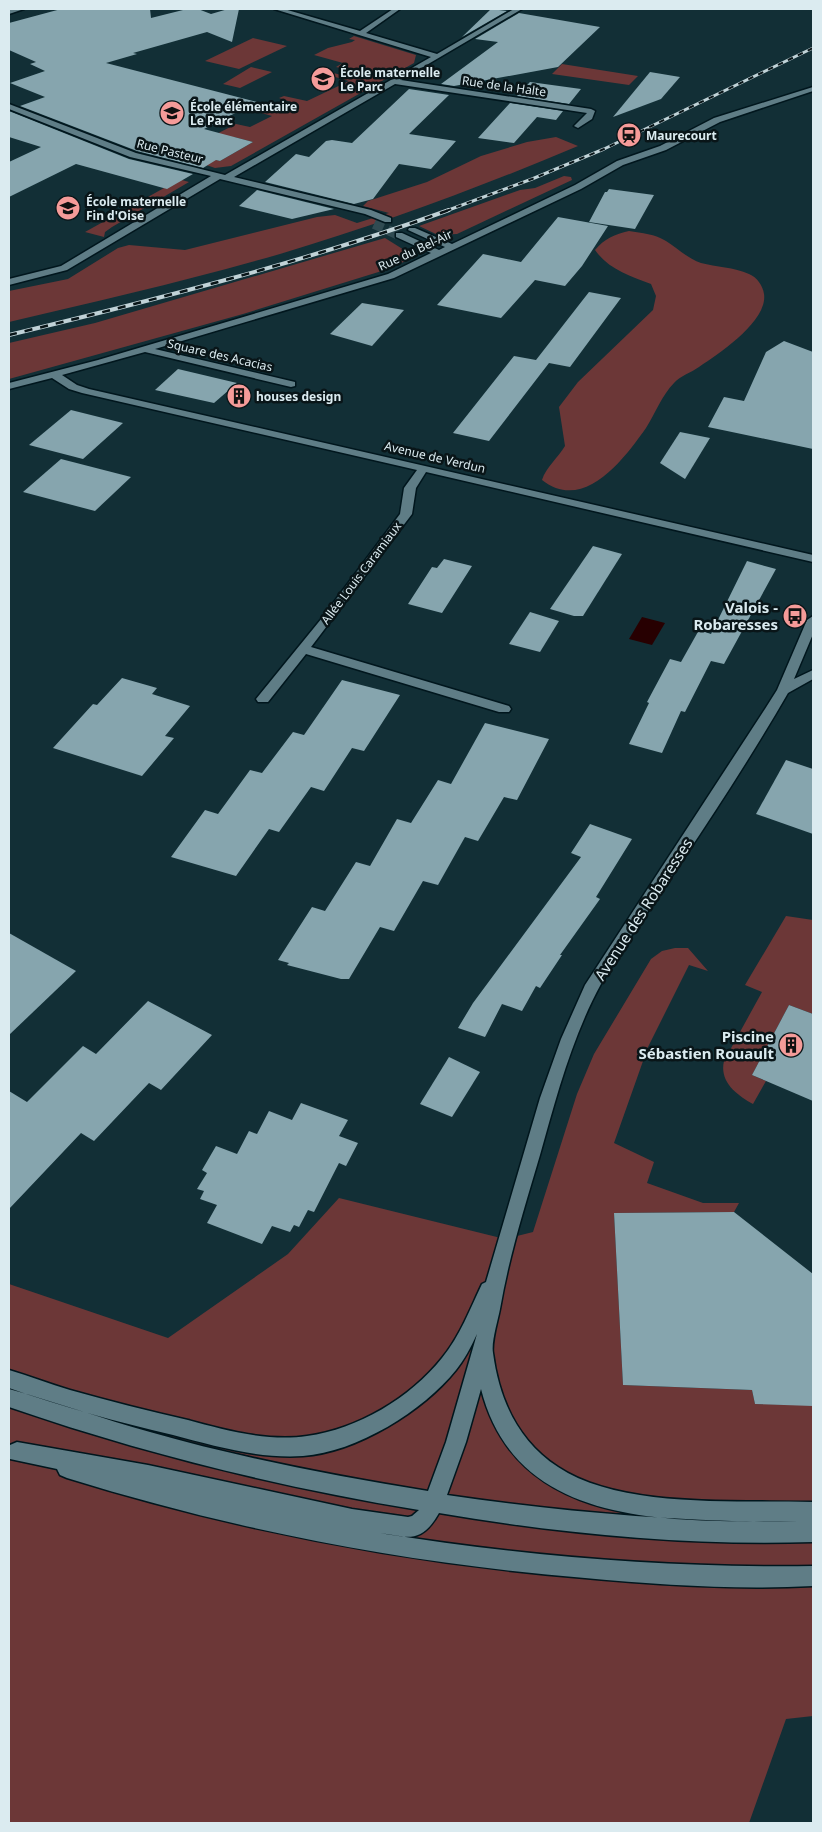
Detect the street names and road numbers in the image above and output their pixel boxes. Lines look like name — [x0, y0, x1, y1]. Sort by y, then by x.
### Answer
street label: Rue de la Halte — [461, 72, 547, 100]
street label: Rue Pasteur — [135, 135, 205, 167]
street label: Rue du Bel-Air — [375, 225, 455, 275]
street label: Square des Acacias — [166, 335, 274, 375]
street label: Avenue de Verdun — [383, 437, 487, 477]
street label: Allée Louis Caramiaux — [317, 518, 405, 628]
street label: Avenue des Robaresses — [589, 834, 697, 984]

